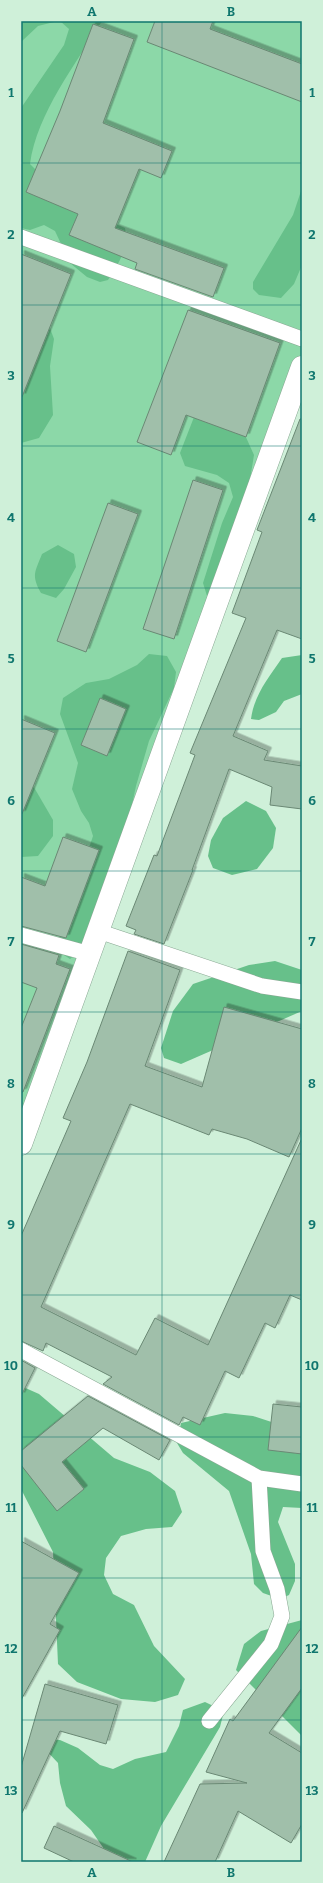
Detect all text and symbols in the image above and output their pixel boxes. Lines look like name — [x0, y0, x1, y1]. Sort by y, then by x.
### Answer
text: A — [87, 4, 97, 19]
text: B — [227, 4, 235, 19]
text: 1 — [8, 85, 14, 100]
text: 1 — [309, 85, 315, 100]
text: 2 — [7, 227, 15, 242]
text: 2 — [308, 227, 316, 242]
text: 3 — [7, 368, 15, 383]
text: 3 — [308, 368, 316, 383]
text: 4 — [7, 510, 15, 525]
text: 4 — [308, 510, 316, 525]
text: 5 — [7, 651, 15, 666]
text: 5 — [308, 651, 316, 666]
text: 6 — [7, 793, 15, 808]
text: 6 — [308, 793, 316, 808]
text: 7 — [8, 934, 15, 949]
text: 7 — [309, 934, 316, 949]
text: 8 — [7, 1076, 15, 1091]
text: 8 — [308, 1076, 316, 1091]
text: 9 — [7, 1217, 15, 1232]
text: 9 — [308, 1217, 316, 1232]
text: 10 — [4, 1358, 18, 1373]
text: 10 — [305, 1358, 319, 1373]
text: 11 — [5, 1500, 17, 1515]
text: 11 — [306, 1500, 318, 1515]
text: 12 — [5, 1641, 17, 1656]
text: 12 — [306, 1641, 318, 1656]
text: 13 — [4, 1783, 18, 1798]
text: 13 — [305, 1783, 319, 1798]
text: A — [87, 1865, 97, 1880]
text: B — [227, 1865, 235, 1880]

